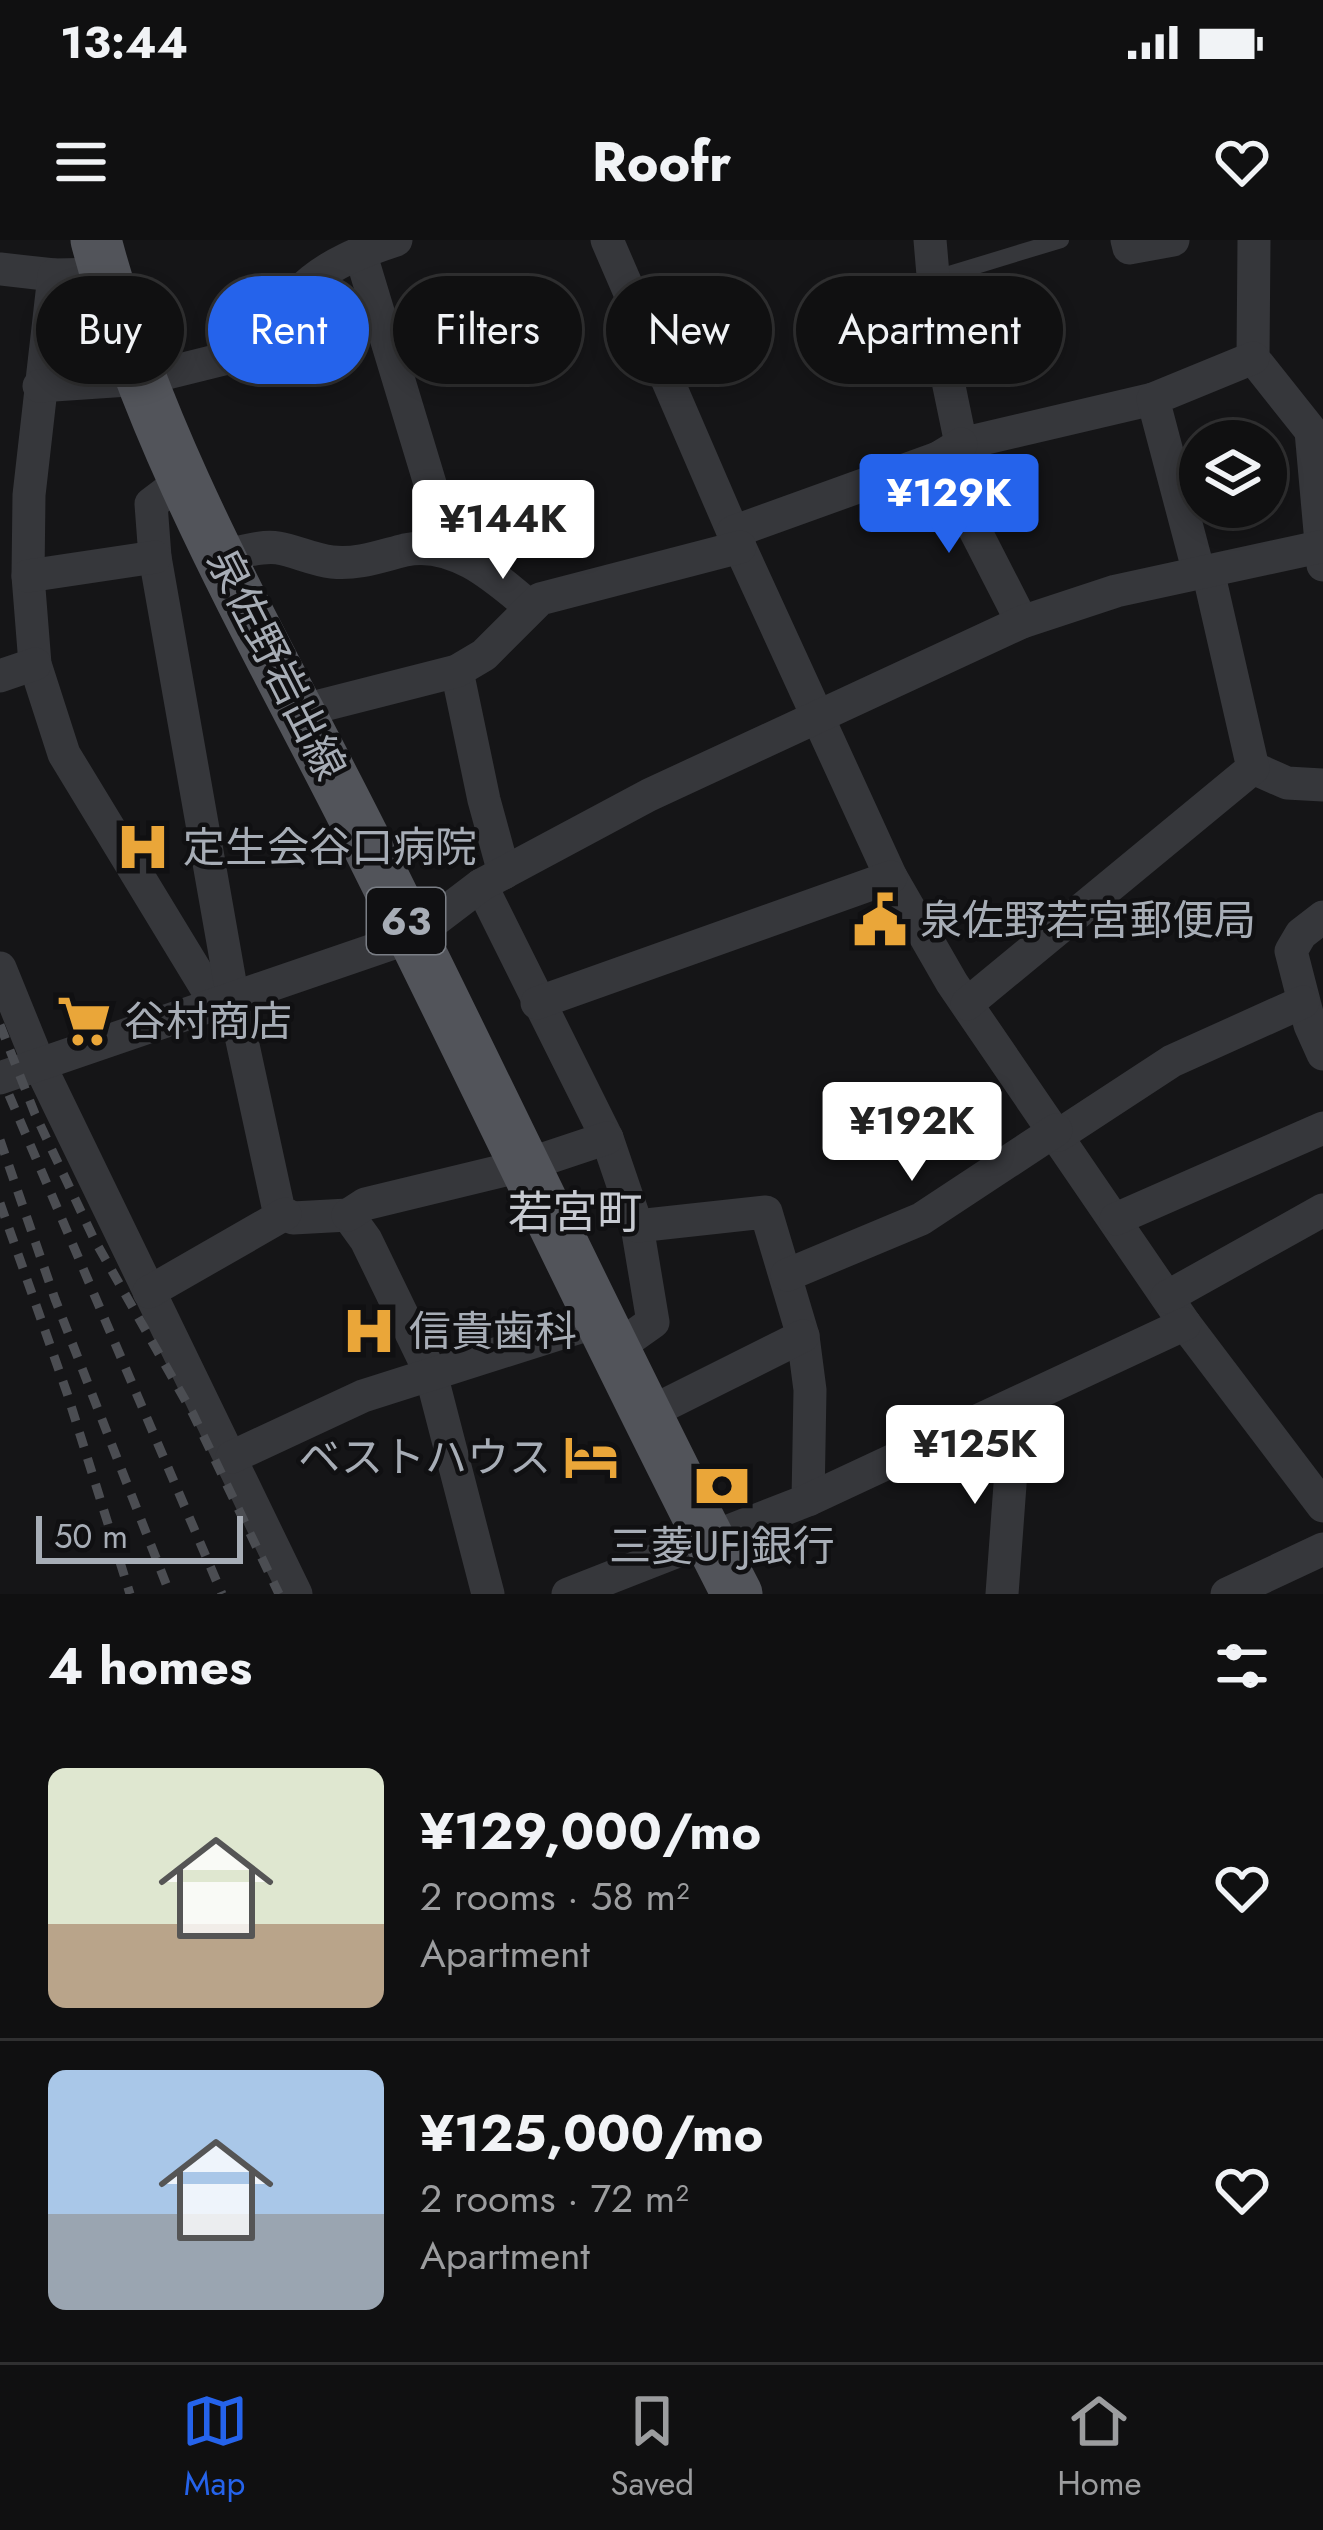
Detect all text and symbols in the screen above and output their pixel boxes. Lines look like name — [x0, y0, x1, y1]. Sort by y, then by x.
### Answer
text: 13:44 — [60, 10, 188, 75]
text: Roofr — [592, 123, 731, 201]
icon: menu — [48, 129, 114, 195]
icon: heart — [1209, 129, 1275, 195]
chip: Buy — [36, 276, 184, 384]
chip: Rent — [208, 276, 369, 384]
chip: Filters — [393, 276, 582, 384]
chip: New — [606, 276, 772, 384]
chip: Apartment — [796, 276, 1063, 384]
map controls — [1179, 420, 1287, 528]
button: layers — [1179, 420, 1287, 528]
pin: ¥129K — [865, 454, 1033, 556]
text: ¥129K — [887, 464, 1011, 521]
pin: ¥144K — [419, 480, 587, 582]
text: ¥144K — [439, 490, 567, 547]
street label: 泉佐野岩出線 — [192, 538, 361, 790]
place label: 定生会谷口病院 — [183, 817, 477, 878]
hospital icon: 定生会谷口病院 — [114, 818, 172, 876]
road number: 63 — [367, 888, 445, 954]
place label: 泉佐野若宮郵便局 — [920, 890, 1256, 951]
public building icon: 泉佐野若宮郵便局 — [851, 891, 909, 949]
place label: 谷村商店 — [124, 991, 292, 1052]
supermarket icon: 谷村商店 — [55, 992, 113, 1050]
pin: ¥192K — [828, 1082, 996, 1184]
text: ¥192K — [850, 1092, 974, 1149]
district label: 若宮町 — [507, 1180, 643, 1245]
place label: 信貴歯科 — [409, 1301, 577, 1362]
hospital icon: 信貴歯科 — [340, 1302, 398, 1360]
pin: ¥125K — [891, 1405, 1059, 1507]
text: ¥125K — [913, 1415, 1037, 1472]
place label: ベストハウス — [298, 1427, 551, 1488]
hotel icon: ベストハウス — [562, 1428, 620, 1486]
bank icon: 三菱UFJ銀行 — [693, 1457, 751, 1515]
scale bar — [36, 1510, 243, 1563]
text: 50 m — [54, 1513, 128, 1560]
place label: 三菱UFJ銀行 — [609, 1516, 835, 1577]
text: 4 homes — [48, 1629, 252, 1703]
icon: filters — [1209, 1633, 1275, 1699]
text: ¥129,000/mo — [420, 1794, 761, 1868]
icon: home — [144, 1816, 288, 1960]
icon: heart — [1209, 1855, 1275, 1921]
text: 2 rooms · 58 m² — [420, 1868, 689, 1925]
text: Apartment — [420, 1925, 590, 1982]
text: ¥125,000/mo — [420, 2096, 764, 2170]
icon: home — [144, 2118, 288, 2262]
icon: heart — [1209, 2157, 1275, 2223]
text: 2 rooms · 72 m² — [420, 2170, 689, 2227]
text: Apartment — [420, 2227, 590, 2284]
tab: Map — [182, 2388, 248, 2507]
tab: Saved — [611, 2388, 694, 2507]
tab: Home — [1057, 2388, 1141, 2507]

